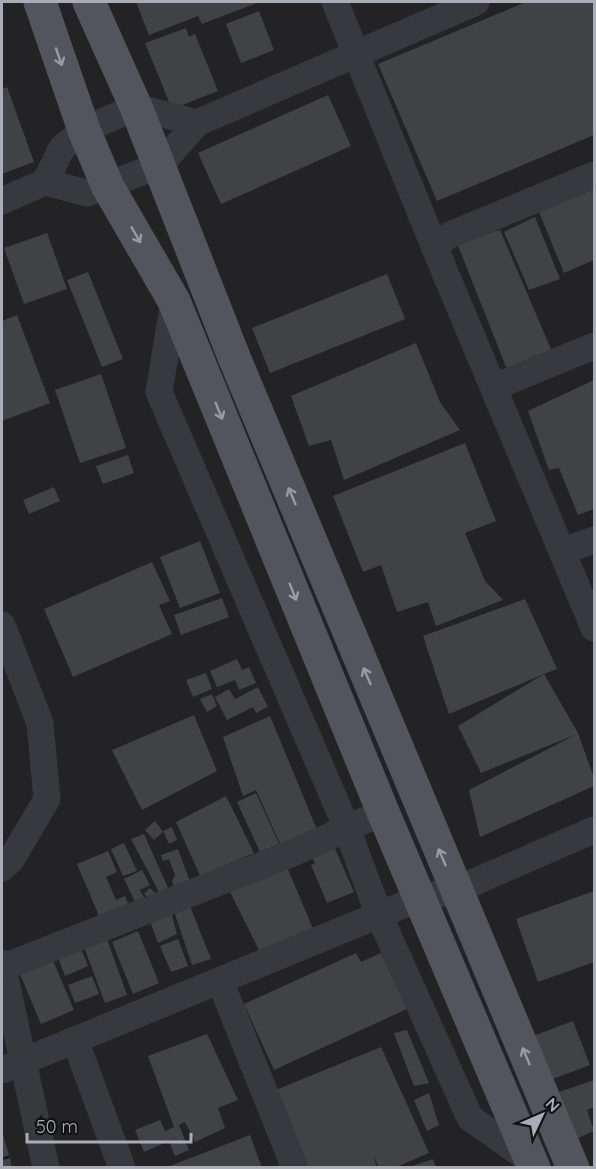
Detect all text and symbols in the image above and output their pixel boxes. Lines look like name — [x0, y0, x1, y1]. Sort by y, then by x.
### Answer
one-way arrow — [54, 47, 65, 66]
one-way arrow — [130, 226, 142, 243]
one-way arrow — [214, 402, 225, 420]
one-way arrow — [286, 488, 297, 506]
one-way arrow — [288, 582, 299, 601]
one-way arrow — [361, 668, 372, 686]
one-way arrow — [436, 848, 447, 866]
one-way arrow — [519, 1047, 531, 1065]
north arrow — [512, 1085, 572, 1145]
text: N — [542, 1093, 564, 1116]
scale bar — [27, 1106, 190, 1144]
text: 50 m — [36, 1115, 78, 1138]

